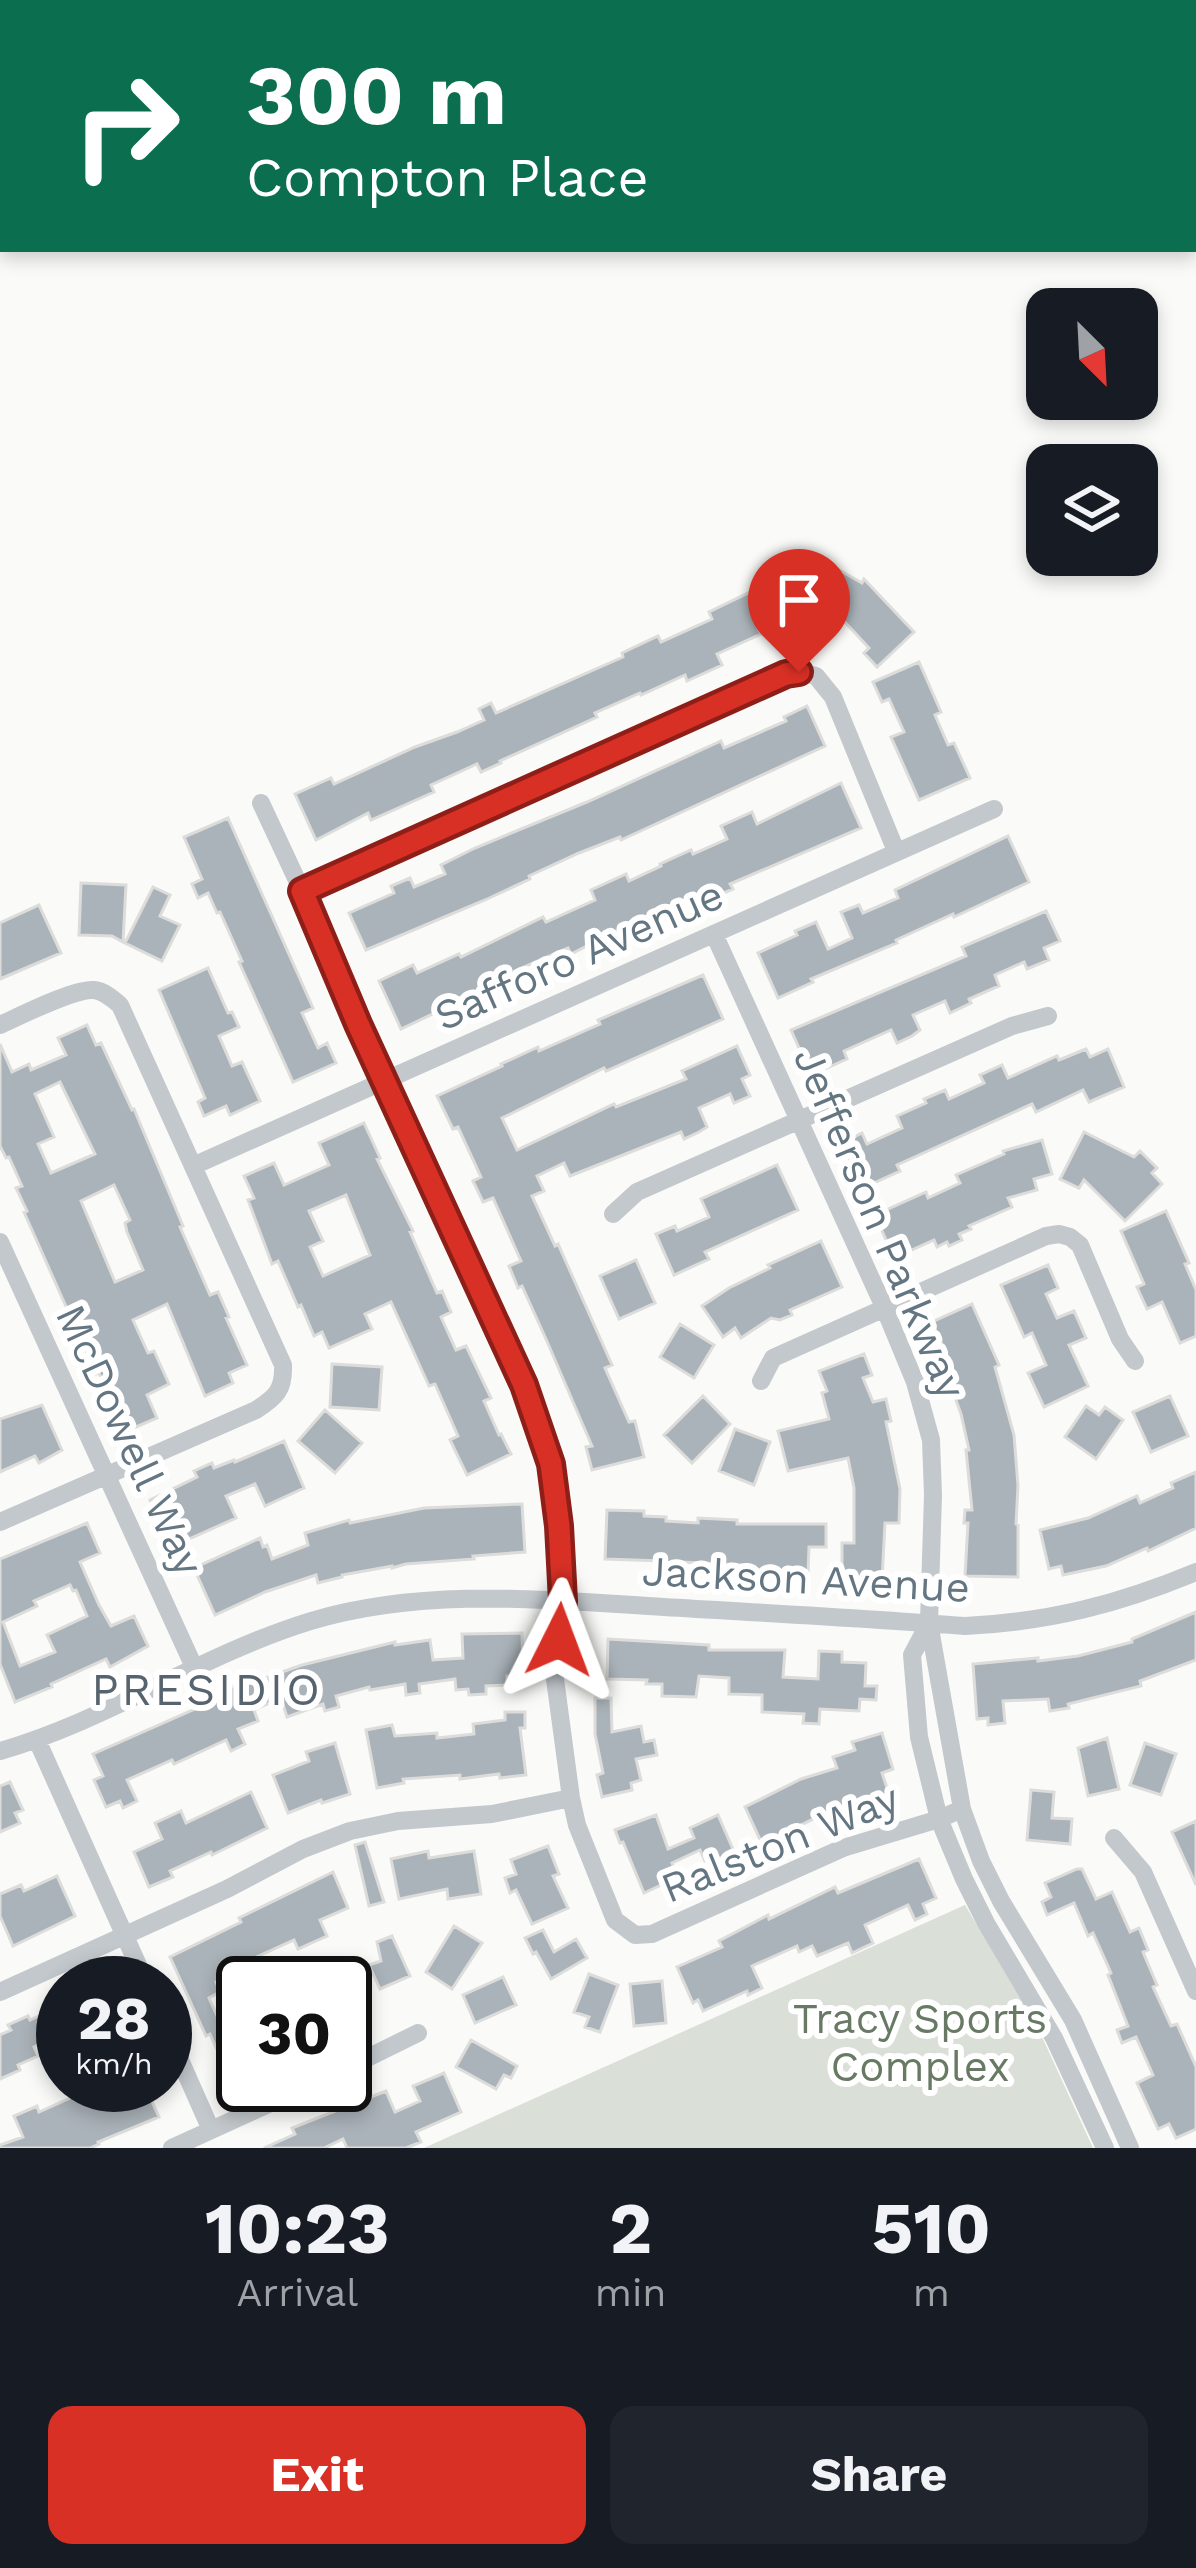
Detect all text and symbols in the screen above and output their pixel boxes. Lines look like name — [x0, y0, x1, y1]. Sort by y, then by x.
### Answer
text: 300 m — [246, 46, 507, 144]
icon: right — [48, 48, 204, 204]
text: Compton Place — [246, 146, 649, 209]
north arrow — [1026, 288, 1158, 420]
map controls — [1026, 288, 1158, 576]
button: layers — [1026, 444, 1158, 576]
pin — [748, 549, 850, 672]
icon: arrive — [766, 567, 832, 633]
street label: Safforo Avenue — [427, 869, 731, 1041]
street label: Jefferson Parkway — [784, 1040, 976, 1406]
street label: McDowell Way — [46, 1297, 214, 1583]
street label: Jackson Avenue — [641, 1546, 971, 1612]
position arrow — [496, 1577, 622, 1703]
district label: PRESIDIO — [91, 1663, 323, 1716]
street label: Ralston Way — [654, 1773, 906, 1913]
speed limit sign: 30 — [216, 1956, 372, 2112]
text: 28 — [77, 1983, 151, 2054]
park label: Tracy Sports Complex — [793, 1994, 1047, 2091]
text: km/h — [75, 2046, 153, 2081]
text: 10:23 — [205, 2186, 390, 2270]
text: 2 — [609, 2186, 652, 2270]
text: 510 — [872, 2186, 991, 2270]
text: Arrival — [237, 2270, 358, 2315]
text: min — [595, 2270, 667, 2315]
text: m — [913, 2270, 950, 2315]
button: Exit — [48, 2406, 586, 2544]
button: Share — [610, 2406, 1148, 2544]

